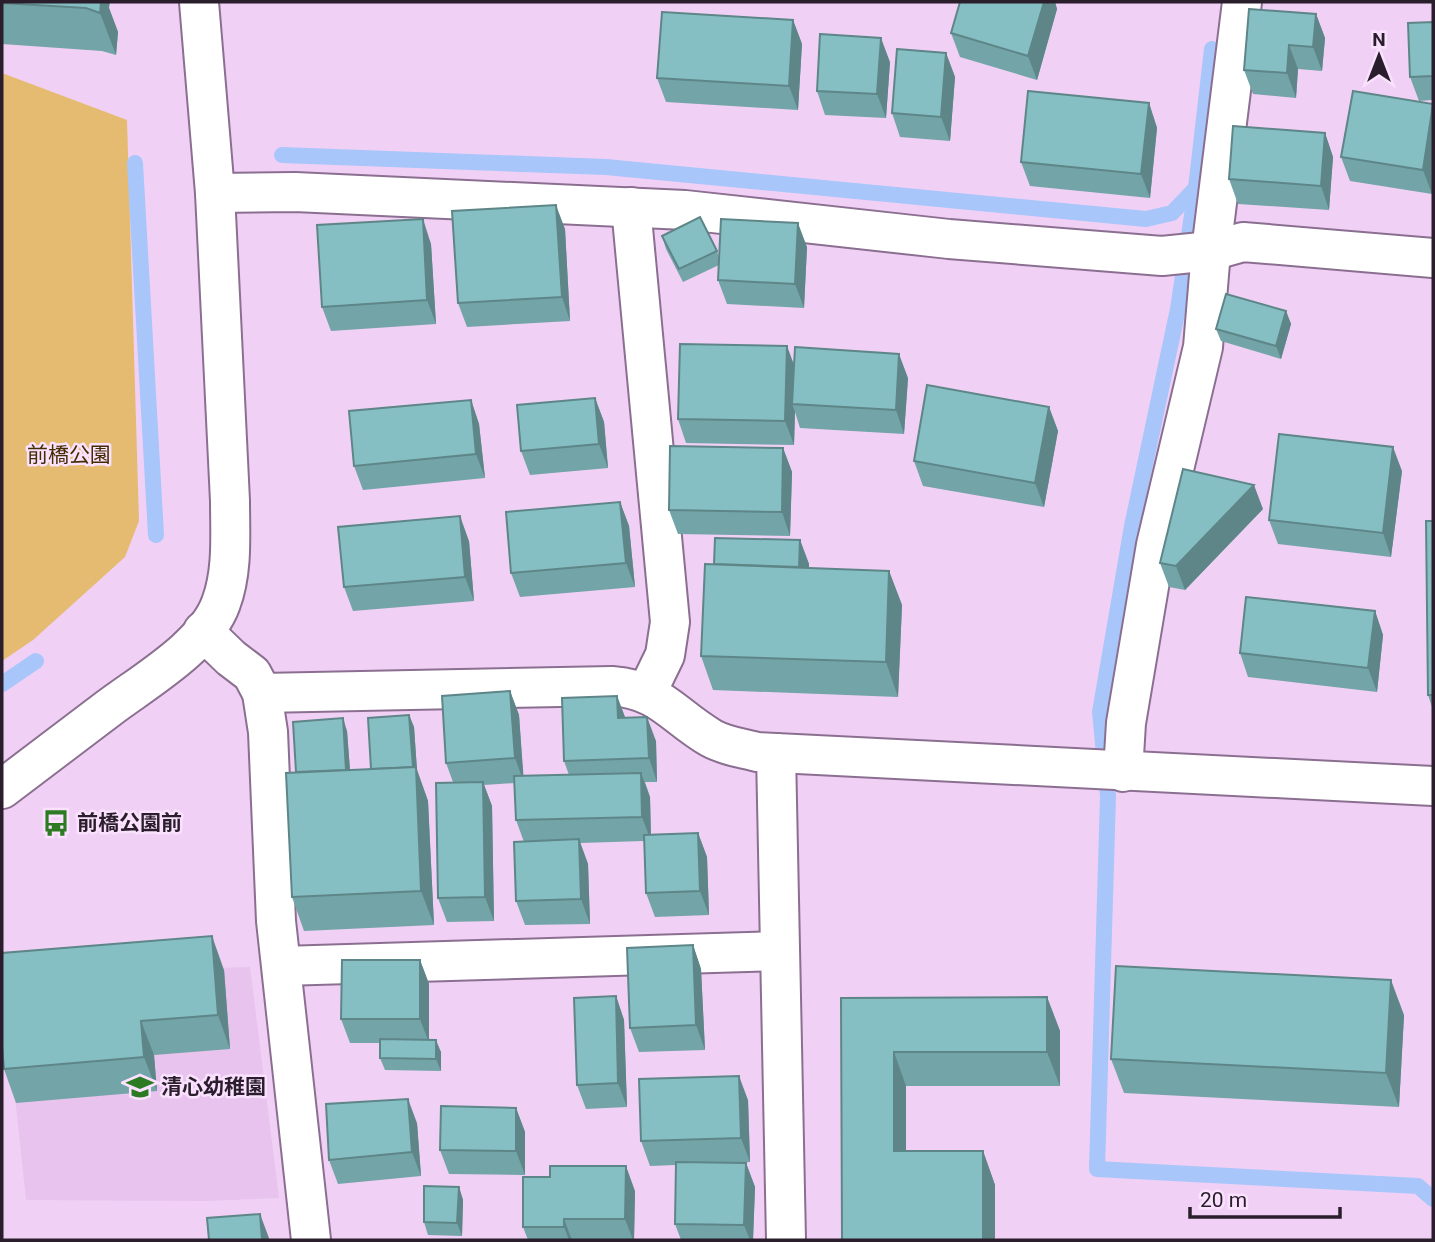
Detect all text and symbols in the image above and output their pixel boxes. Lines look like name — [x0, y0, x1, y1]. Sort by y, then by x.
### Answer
north arrow — [1344, 21, 1414, 91]
text: N — [1372, 28, 1386, 51]
park label: 前橋公園 — [27, 443, 111, 467]
bus stop icon: 前橋公園前 — [41, 808, 71, 838]
place label: 前橋公園前 — [77, 811, 182, 835]
school or university icon: 清心幼稚園 — [125, 1072, 155, 1102]
place label: 清心幼稚園 — [161, 1075, 266, 1099]
scale bar — [1190, 1176, 1340, 1220]
text: 20 m — [1200, 1188, 1247, 1212]

